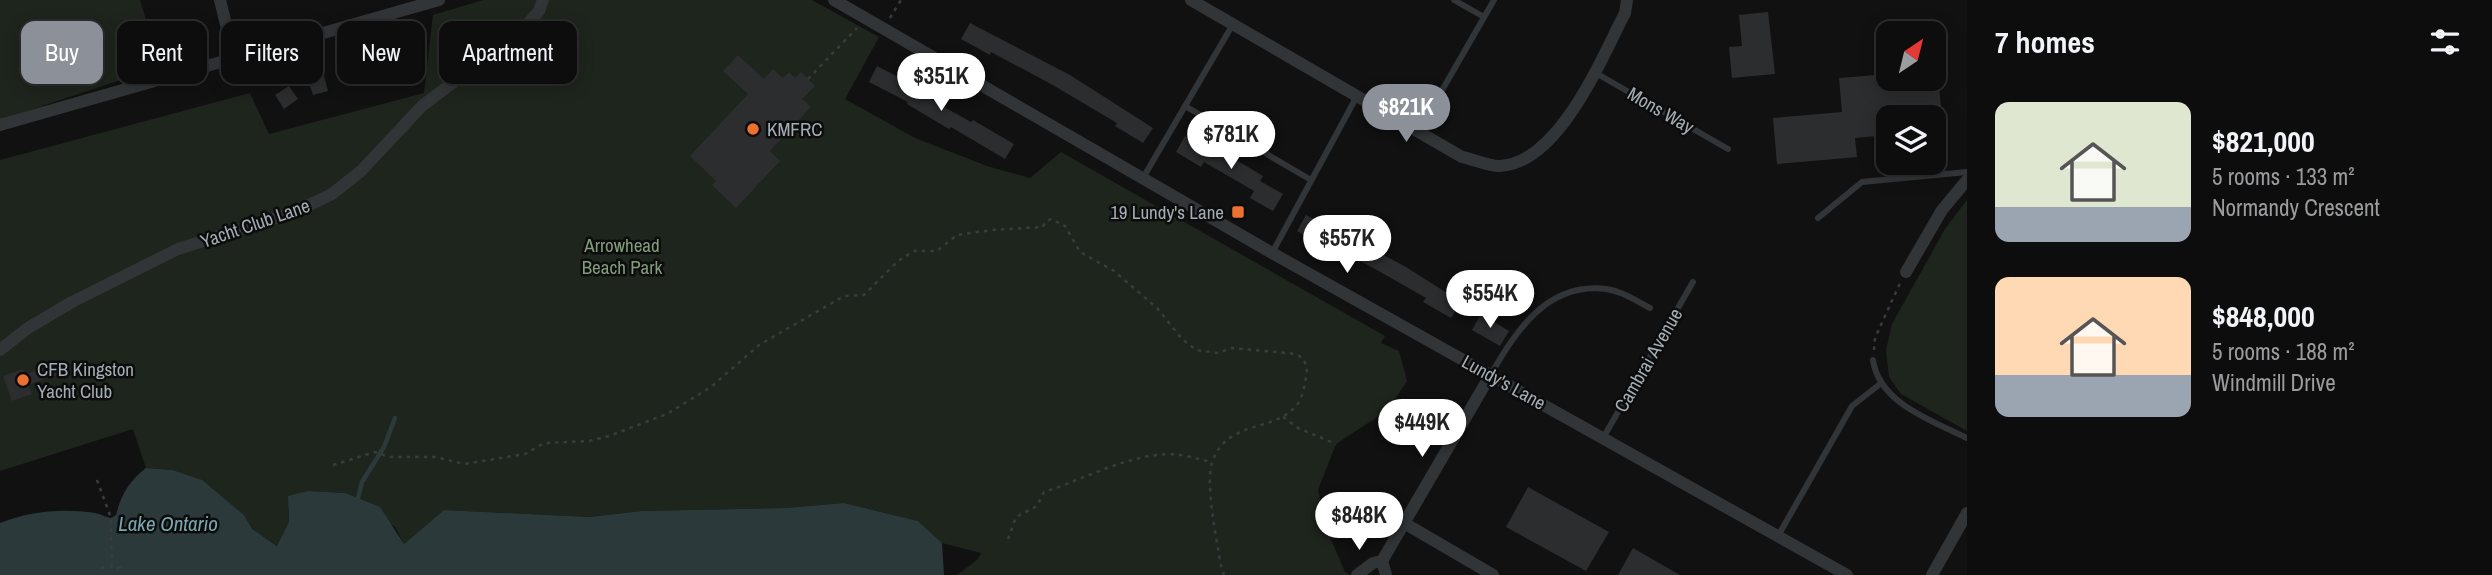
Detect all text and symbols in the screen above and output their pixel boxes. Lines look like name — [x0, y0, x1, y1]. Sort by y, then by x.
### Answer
chip: Buy — [21, 21, 103, 84]
chip: Rent — [117, 21, 207, 84]
chip: Filters — [221, 21, 323, 84]
chip: New — [337, 21, 425, 84]
chip: Apartment — [439, 21, 577, 84]
north arrow — [1876, 21, 1946, 91]
map controls — [1876, 21, 1946, 175]
text: 7 homes — [1995, 22, 2095, 62]
icon: filters — [2426, 23, 2464, 61]
pin: $351K — [892, 54, 990, 113]
text: $351K — [913, 60, 969, 91]
street label: Mons Way — [1623, 80, 1699, 140]
pin: $821K — [1357, 85, 1455, 144]
text: $821K — [1378, 91, 1434, 122]
button: layers — [1876, 105, 1946, 175]
pin: $781K — [1182, 111, 1280, 171]
place label: KMFRC — [767, 116, 822, 142]
text: $781K — [1203, 118, 1259, 149]
marker: KMFRC — [745, 121, 761, 137]
text: $821,000 — [2212, 121, 2315, 161]
icon: home — [2051, 130, 2135, 214]
text: 5 rooms · 133 m² — [2212, 161, 2355, 192]
street label: Yacht Club Lane — [197, 192, 313, 254]
text: Normandy Crescent — [2212, 192, 2380, 223]
place label: 19 Lundy's Lane — [1110, 199, 1224, 225]
marker: 19 Lundy's Lane — [1230, 204, 1246, 220]
pin: $557K — [1298, 216, 1396, 275]
text: $557K — [1319, 222, 1375, 253]
park label: Arrowhead Beach Park — [582, 232, 662, 280]
pin: $554K — [1441, 270, 1539, 330]
text: $554K — [1462, 277, 1518, 308]
text: $848,000 — [2212, 296, 2315, 336]
street label: Cambrai Avenue — [1608, 303, 1688, 417]
icon: home — [2051, 305, 2135, 389]
text: 5 rooms · 188 m² — [2212, 336, 2355, 367]
street label: Lundy's Lane — [1457, 348, 1551, 416]
place label: CFB Kingston Yacht Club — [37, 356, 134, 404]
text: Windmill Drive — [2212, 367, 2336, 398]
marker: CFB Kingston Yacht Club — [15, 372, 31, 388]
pin: $449K — [1373, 400, 1471, 459]
text: $449K — [1394, 406, 1450, 437]
pin: $848K — [1310, 492, 1408, 552]
text: $848K — [1331, 499, 1387, 530]
water label: Lake Ontario — [118, 509, 218, 538]

